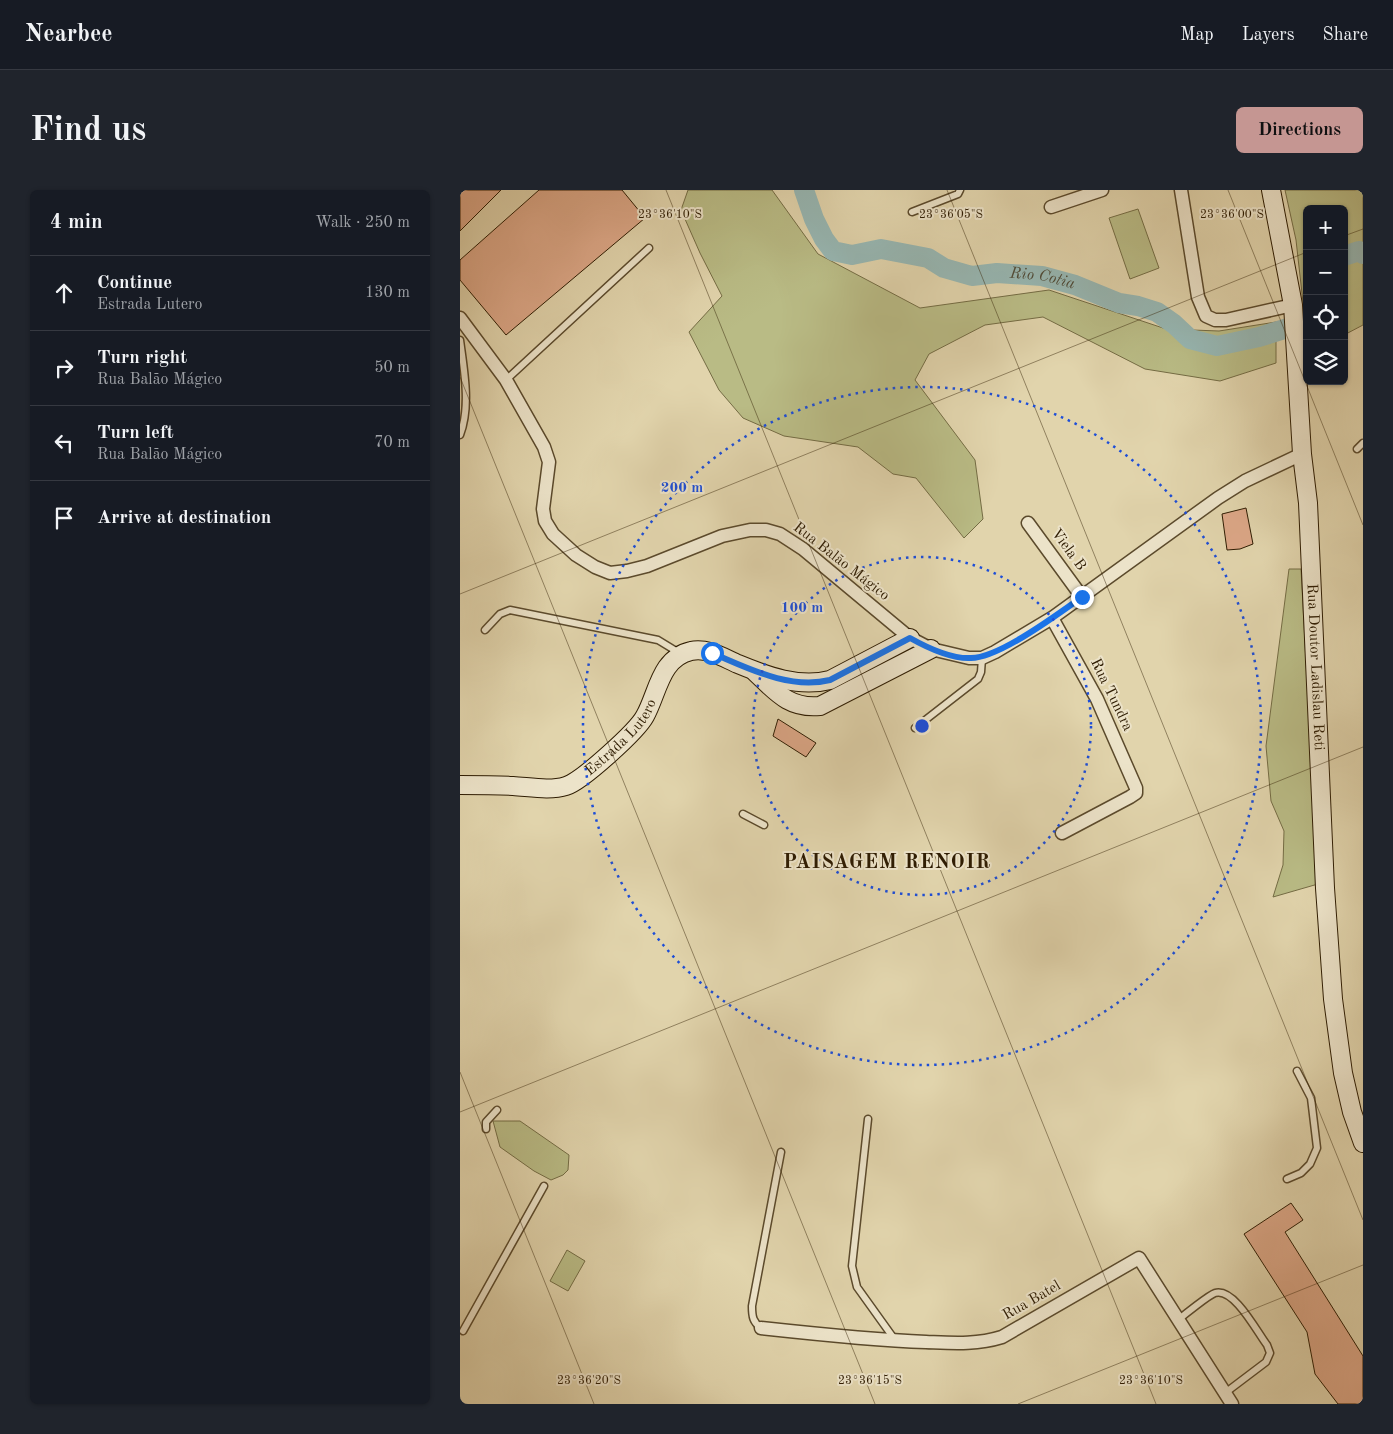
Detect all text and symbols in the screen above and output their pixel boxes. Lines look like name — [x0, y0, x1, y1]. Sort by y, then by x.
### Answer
text: Nearbee — [25, 23, 113, 47]
text: Map — [1180, 26, 1214, 44]
text: Layers — [1242, 26, 1294, 44]
text: Share — [1322, 26, 1368, 44]
button: Directions — [1236, 107, 1363, 153]
text: Find us — [30, 113, 146, 148]
map controls — [1303, 205, 1348, 385]
button: + — [1303, 205, 1348, 250]
text: 23°36'05"S — [919, 208, 983, 221]
text: 23°36'10"S — [638, 209, 702, 221]
text: 23°36'00"S — [1200, 209, 1264, 221]
text: 4 min — [50, 212, 103, 233]
text: Walk · 250 m — [315, 215, 410, 231]
button: − — [1303, 250, 1348, 295]
water label: Rio Cotia — [1008, 266, 1077, 293]
text: Continue — [97, 274, 172, 293]
icon: ahead — [50, 279, 78, 307]
text: 130 m — [365, 285, 410, 301]
button: locate — [1303, 295, 1348, 340]
text: Estrada Lutero — [97, 297, 203, 313]
button: layers — [1303, 340, 1348, 385]
text: Turn right — [97, 349, 187, 368]
icon: right — [50, 354, 78, 382]
text: 50 m — [374, 360, 410, 376]
text: Rua Balão Mágico — [97, 372, 222, 388]
text: Turn left — [97, 424, 174, 443]
icon: left — [50, 429, 78, 457]
text: 70 m — [374, 435, 410, 451]
text: Rua Balão Mágico — [97, 447, 222, 463]
text: 200 m — [661, 481, 703, 496]
icon: arrive — [50, 504, 78, 532]
text: Arrive at destination — [97, 509, 271, 528]
street label: Rua Balão Mágico — [790, 520, 892, 604]
street label: Viela B — [1048, 526, 1088, 574]
street label: Rua Doutor Ladislau Reti — [1304, 583, 1326, 751]
route end — [1071, 586, 1094, 609]
text: 100 m — [781, 601, 823, 616]
route start — [701, 642, 724, 665]
street label: Rua Tundra — [1087, 656, 1135, 734]
street label: Estrada Lutero — [582, 697, 659, 779]
centre of rings — [913, 717, 931, 735]
district label: PAISAGEM RENOIR — [783, 853, 991, 873]
street label: Rua Batel — [1000, 1278, 1064, 1324]
text: 23°36'15"S — [838, 1374, 902, 1387]
text: 23°36'20"S — [557, 1375, 621, 1387]
text: 23°36'10"S — [1119, 1375, 1183, 1387]

